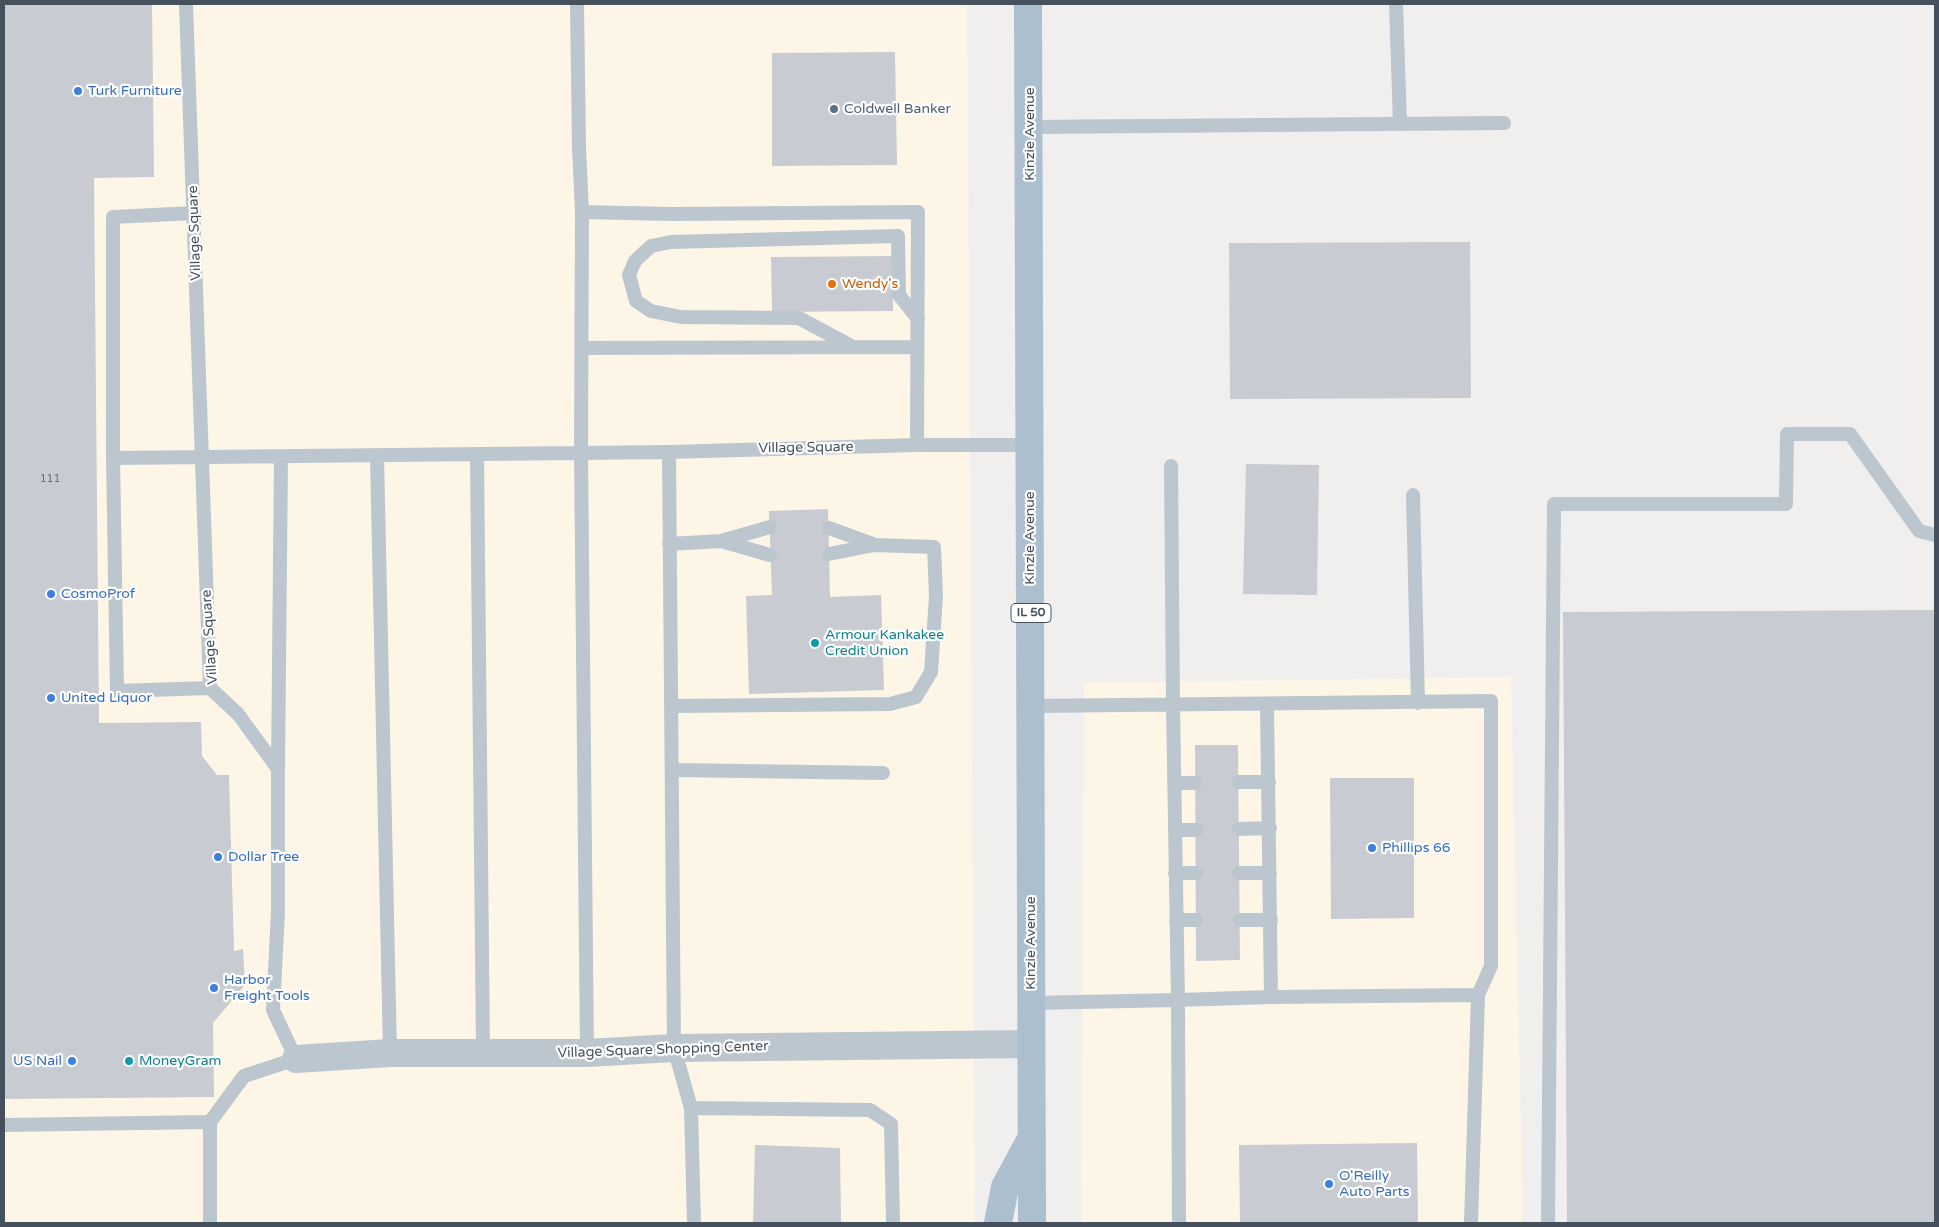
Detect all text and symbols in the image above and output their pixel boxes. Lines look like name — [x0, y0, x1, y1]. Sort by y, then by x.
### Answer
place label: Turk Furniture — [88, 83, 182, 99]
marker: Turk Furniture — [72, 85, 84, 97]
street label: Kinzie Avenue — [1022, 87, 1038, 181]
place label: Coldwell Banker — [844, 101, 951, 117]
marker: Coldwell Banker — [828, 103, 840, 115]
street label: Village Square — [185, 185, 205, 281]
place label: Wendy's — [842, 276, 898, 292]
marker: Wendy's — [826, 278, 838, 290]
street label: Village Square — [758, 439, 854, 457]
house number: 111 — [40, 472, 60, 486]
street label: Kinzie Avenue — [1022, 491, 1038, 585]
place label: CosmoProf — [61, 586, 135, 602]
marker: CosmoProf — [45, 588, 57, 600]
street label: Village Square — [198, 589, 222, 685]
road number: IL 50 — [1011, 604, 1051, 622]
place label: Armour Kankakee Credit Union — [825, 627, 944, 660]
marker: Armour Kankakee Credit Union — [809, 637, 821, 649]
place label: United Liquor — [61, 690, 152, 706]
marker: United Liquor — [45, 692, 57, 704]
place label: Phillips 66 — [1382, 840, 1451, 856]
marker: Phillips 66 — [1366, 842, 1378, 854]
place label: Dollar Tree — [228, 849, 299, 865]
marker: Dollar Tree — [212, 851, 224, 863]
street label: Kinzie Avenue — [1023, 896, 1039, 990]
place label: Harbor Freight Tools — [224, 972, 310, 1004]
marker: Harbor Freight Tools — [208, 982, 220, 994]
street label: Village Square Shopping Center — [557, 1038, 769, 1062]
place label: US Nail — [13, 1053, 62, 1069]
place label: MoneyGram — [139, 1053, 221, 1069]
marker: US Nail — [66, 1055, 78, 1067]
marker: MoneyGram — [123, 1055, 135, 1067]
place label: O'Reilly Auto Parts — [1339, 1168, 1410, 1200]
marker: O'Reilly Auto Parts — [1323, 1178, 1335, 1190]

